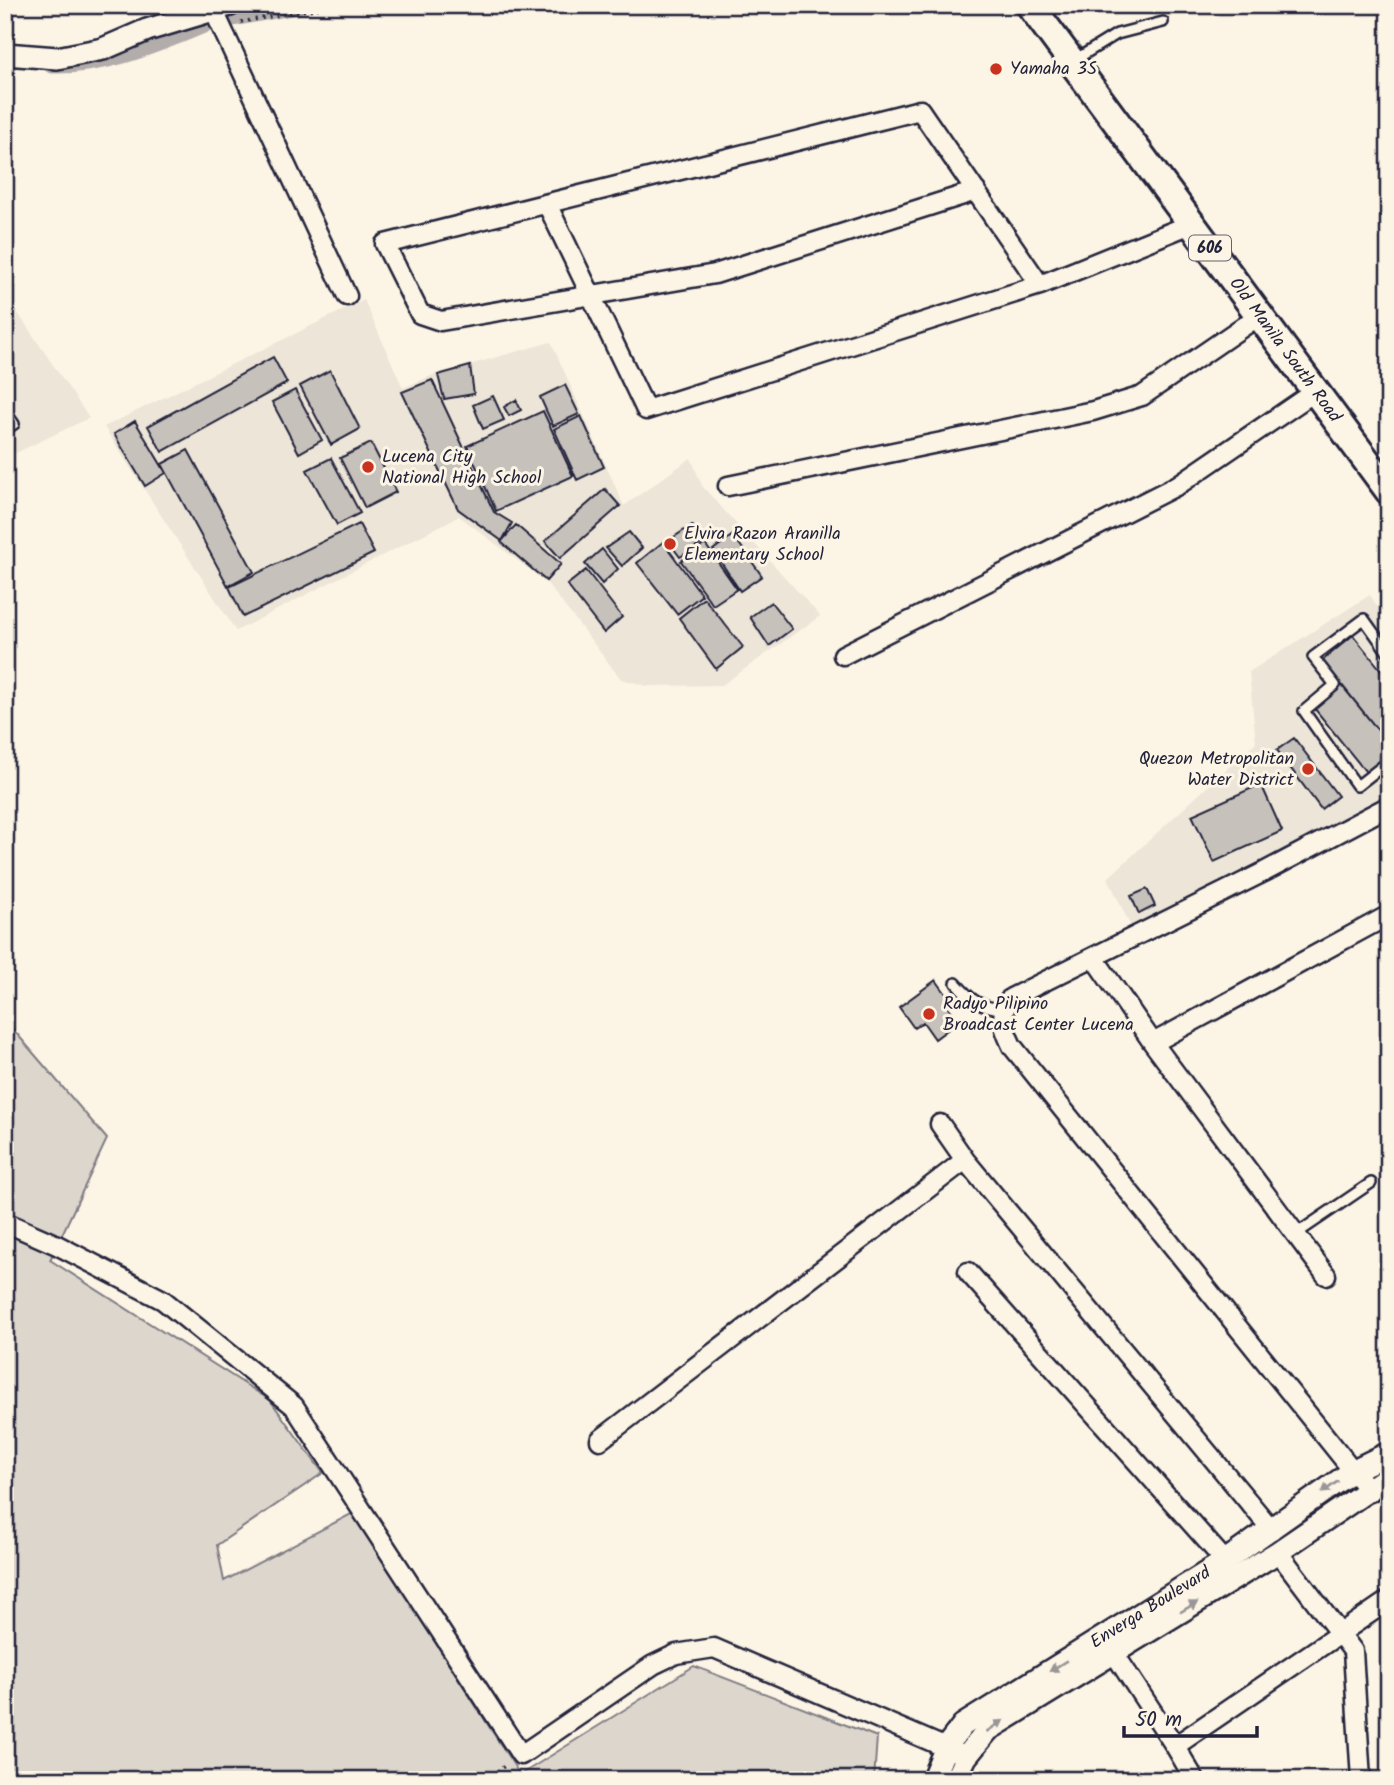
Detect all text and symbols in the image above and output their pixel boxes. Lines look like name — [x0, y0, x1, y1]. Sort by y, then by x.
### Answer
place label: Yamaha 3S — [1010, 55, 1097, 84]
marker: Yamaha 3S — [988, 61, 1004, 77]
road number: 606 — [1189, 236, 1231, 260]
street label: Old Manila South Road — [1221, 271, 1349, 430]
place label: Lucena City National High School — [382, 443, 542, 493]
marker: Lucena City National High School — [360, 459, 376, 475]
place label: Elvira Razon Aranilla Elementary School — [684, 520, 841, 570]
marker: Elvira Razon Aranilla Elementary School — [662, 536, 678, 552]
place label: Quezon Metropolitan Water District — [1139, 745, 1295, 795]
marker: Quezon Metropolitan Water District — [1300, 761, 1316, 777]
place label: Radyo Pilipino Broadcast Center Lucena — [943, 990, 1134, 1040]
marker: Radyo Pilipino Broadcast Center Lucena — [921, 1006, 937, 1022]
one-way arrow — [1321, 1480, 1339, 1494]
street label: Enverga Boulevard — [1084, 1558, 1218, 1656]
one-way arrow — [1179, 1600, 1198, 1613]
one-way arrow — [1048, 1659, 1068, 1672]
scale bar — [1124, 1694, 1258, 1738]
text: 50 m — [1135, 1704, 1182, 1737]
one-way arrow — [986, 1719, 1004, 1733]

